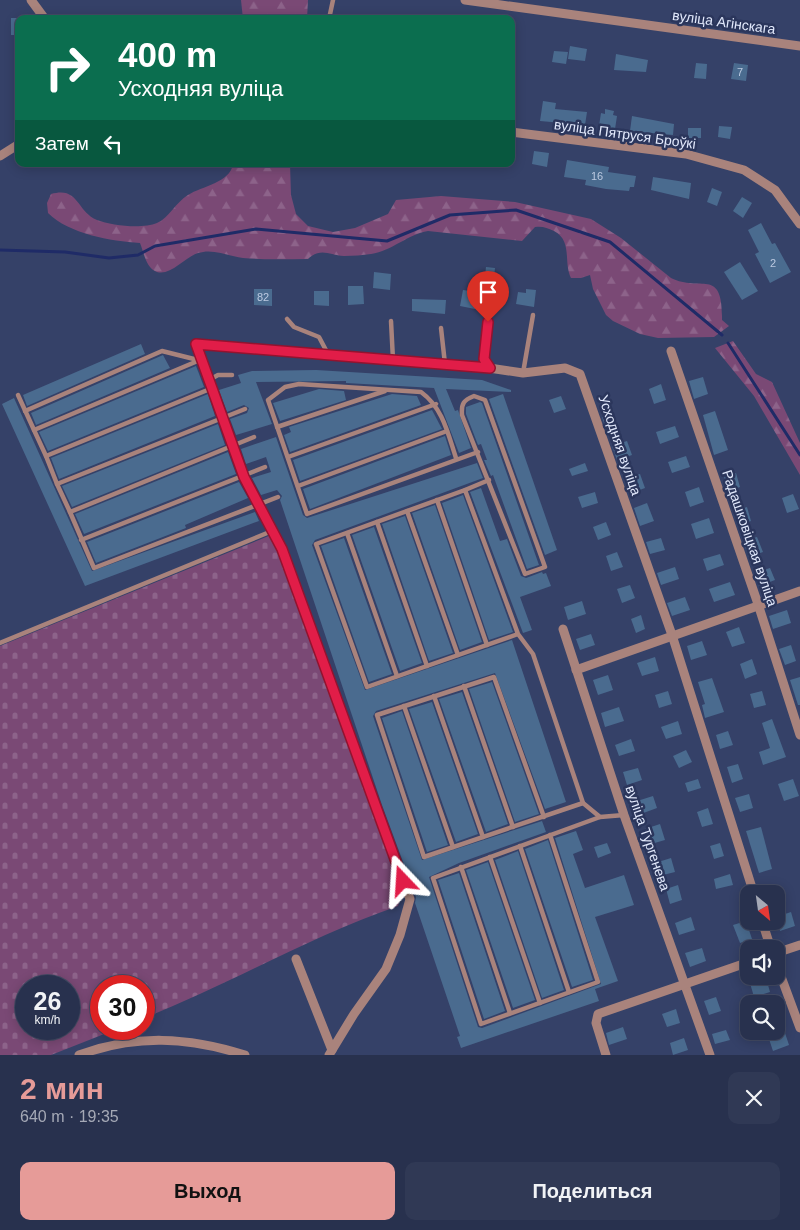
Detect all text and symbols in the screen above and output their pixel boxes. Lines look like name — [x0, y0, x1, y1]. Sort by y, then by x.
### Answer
street label: вуліца Агінскага — [671, 7, 777, 37]
icon: right — [35, 35, 100, 100]
text: 400 m — [118, 35, 217, 74]
house number: 7 — [737, 66, 743, 78]
text: Усходняя вуліца — [118, 76, 283, 101]
street label: вуліца Пятруся Броўкі — [553, 116, 697, 152]
icon: left — [99, 130, 127, 158]
text: Затем — [35, 133, 89, 154]
house number: 16 — [591, 170, 603, 182]
house number: 2 — [770, 257, 776, 269]
pin — [467, 271, 509, 322]
icon: arrive — [474, 278, 502, 306]
house number: 82 — [257, 291, 269, 303]
street label: Усходняя вуліца — [595, 393, 645, 498]
street label: Радашковіцкая вуліца — [719, 468, 781, 608]
street label: вуліца Тургенева — [622, 783, 674, 893]
position arrow — [376, 854, 428, 906]
north arrow — [740, 885, 785, 930]
map controls — [740, 885, 785, 1040]
button: sound — [740, 940, 785, 985]
speed limit sign: 30 — [90, 975, 155, 1040]
text: 26 — [34, 987, 61, 1015]
button: search — [740, 995, 785, 1040]
text: km/h — [34, 1013, 61, 1027]
text: 2 мин — [20, 1072, 104, 1105]
button: close — [728, 1072, 780, 1124]
text: 640 m · 19:35 — [20, 1108, 119, 1125]
button: Выход — [20, 1162, 395, 1220]
button: Поделиться — [405, 1162, 780, 1220]

